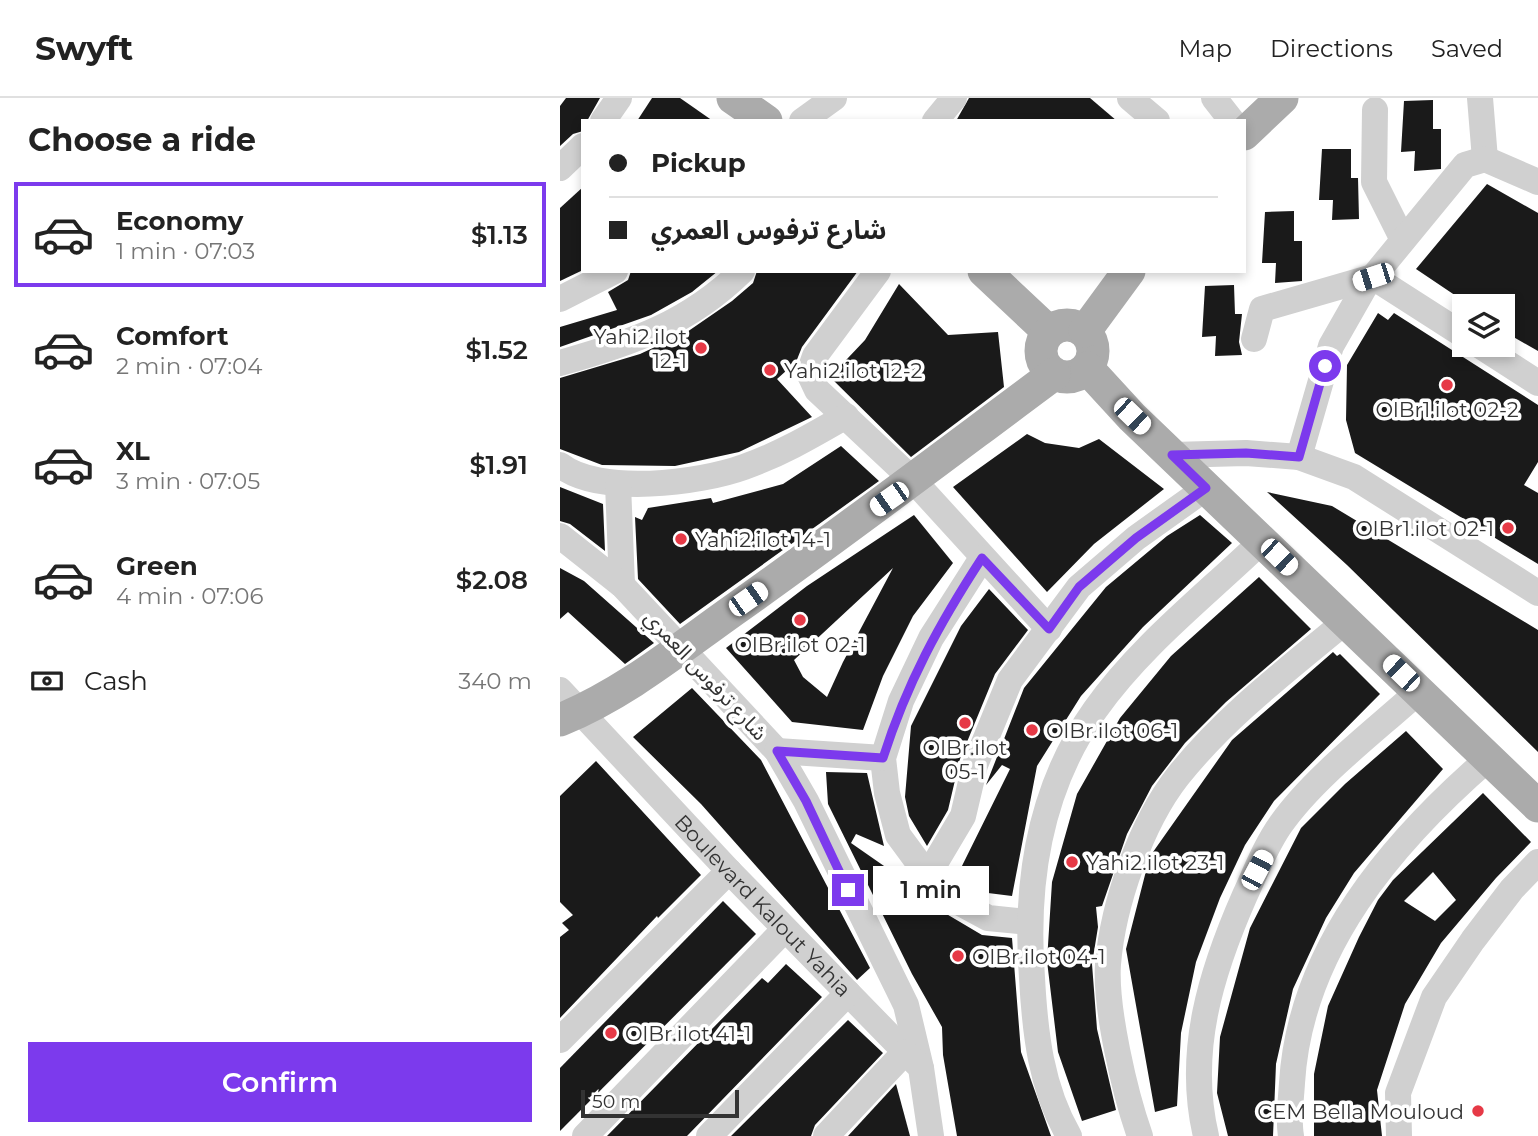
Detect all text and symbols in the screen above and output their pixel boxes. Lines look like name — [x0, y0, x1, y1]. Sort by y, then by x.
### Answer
text: Swyft — [35, 28, 133, 68]
text: Map — [1179, 34, 1232, 63]
text: Directions — [1270, 34, 1393, 63]
text: Saved — [1431, 34, 1503, 63]
text: Choose a ride — [28, 120, 256, 159]
text: Pickup — [651, 147, 746, 179]
icon: car — [32, 203, 95, 266]
text: Economy — [116, 205, 243, 237]
text: شارع ترفوس العمري — [651, 214, 887, 246]
text: $1.13 — [471, 219, 528, 251]
text: 1 min · 07:03 — [116, 237, 255, 265]
car — [1350, 261, 1397, 293]
map controls — [1452, 294, 1515, 357]
button: layers — [1452, 294, 1515, 357]
icon: car — [32, 318, 95, 381]
text: Comfort — [116, 320, 228, 352]
place label: Yahi2.ilot 12-1 — [593, 324, 687, 373]
text: $1.52 — [465, 334, 528, 366]
marker: Yahi2.ilot 12-1 — [693, 340, 709, 356]
route start — [1309, 350, 1341, 382]
text: 2 min · 07:04 — [116, 352, 263, 380]
place label: Yahi2.ilot 12-2 — [784, 358, 922, 383]
marker: Yahi2.ilot 12-2 — [762, 362, 778, 378]
marker: OlBr1.ilot 02-2 — [1439, 377, 1455, 393]
car — [1110, 394, 1155, 438]
place label: OlBr1.ilot 02-2 — [1375, 397, 1519, 422]
icon: car — [32, 433, 95, 496]
text: XL — [116, 435, 150, 467]
text: $1.91 — [469, 449, 528, 481]
text: 3 min · 07:05 — [116, 467, 260, 495]
car — [866, 478, 913, 520]
place label: OlBr1.ilot 02-1 — [1355, 516, 1494, 541]
marker: OlBr1.ilot 02-1 — [1500, 520, 1516, 536]
place label: Yahi2.ilot 14-1 — [695, 527, 831, 552]
marker: Yahi2.ilot 14-1 — [673, 531, 689, 547]
car — [1257, 535, 1302, 579]
icon: car — [32, 548, 95, 611]
text: Green — [116, 550, 198, 582]
text: $2.08 — [456, 564, 528, 596]
car — [725, 578, 772, 620]
text: 4 min · 07:06 — [116, 582, 263, 610]
street label: شارع ترفوس العمري — [637, 605, 773, 748]
marker: OlBr.ilot 02-1 — [792, 612, 808, 628]
place label: OlBr.ilot 02-1 — [734, 632, 866, 657]
car — [1379, 651, 1424, 695]
icon: cash — [28, 662, 66, 700]
text: Cash — [84, 665, 148, 697]
text: 340 m — [458, 667, 532, 695]
marker: OlBr.ilot 05-1 — [957, 715, 973, 731]
place label: OlBr.ilot 06-1 — [1046, 718, 1178, 743]
marker: OlBr.ilot 06-1 — [1024, 722, 1040, 738]
place label: OlBr.ilot 05-1 — [923, 735, 1007, 784]
street label: Boulevard Kalout Yahia — [670, 809, 857, 1001]
car — [1238, 847, 1277, 893]
place label: Yahi2.ilot 23-1 — [1086, 850, 1224, 875]
marker: Yahi2.ilot 23-1 — [1064, 854, 1080, 870]
callout: 1 min — [872, 866, 988, 914]
route end — [832, 874, 864, 906]
text: 1 min — [900, 876, 962, 904]
place label: OlBr.ilot 04-1 — [972, 944, 1106, 969]
marker: OlBr.ilot 04-1 — [950, 948, 966, 964]
place label: OlBr.ilot 41-1 — [625, 1021, 751, 1046]
marker: OlBr.ilot 41-1 — [603, 1025, 619, 1041]
button: Confirm — [28, 1042, 532, 1122]
scale bar — [581, 1087, 738, 1119]
text: 50 m — [592, 1090, 640, 1113]
place label: CEM Bella Mouloud — [1257, 1099, 1464, 1124]
marker: CEM Bella Mouloud — [1470, 1103, 1486, 1119]

